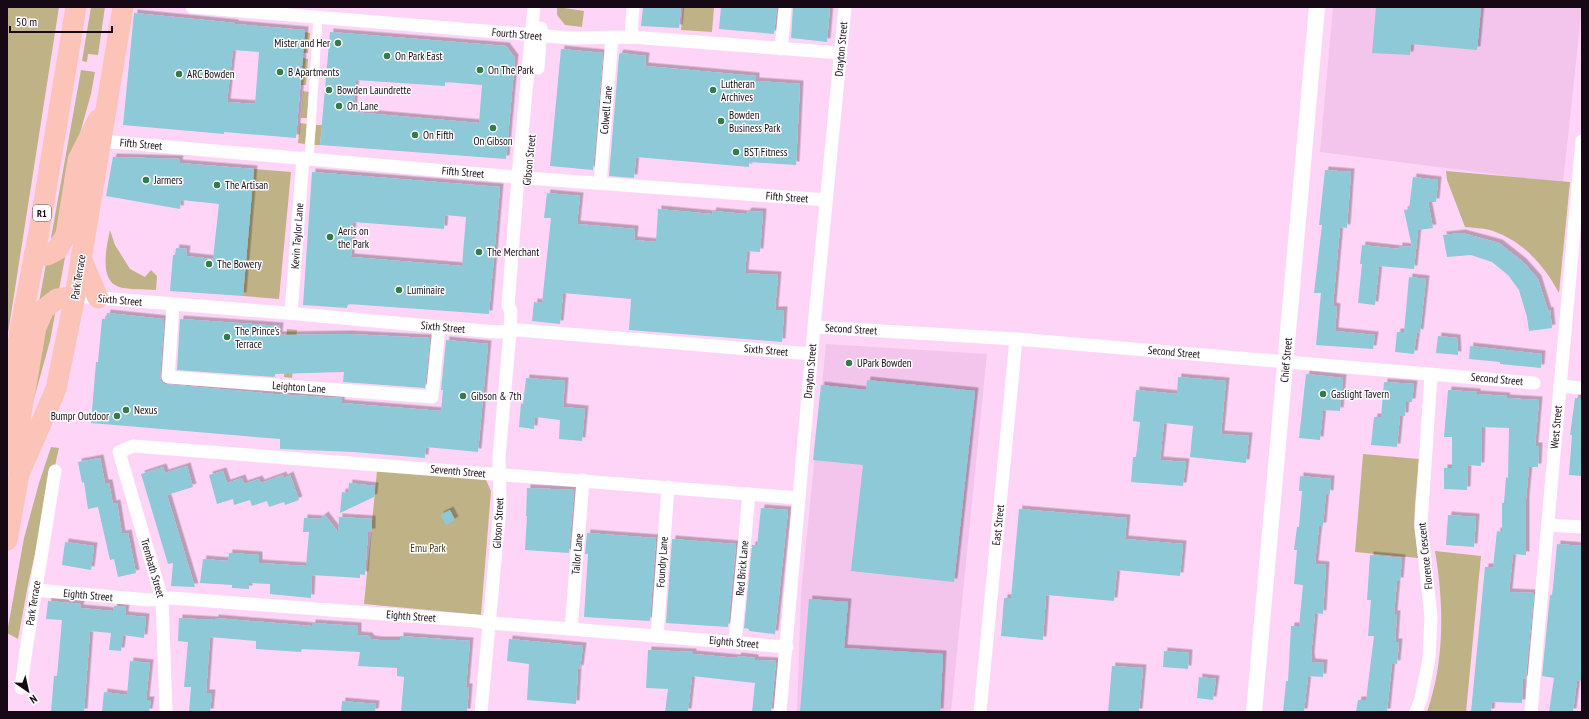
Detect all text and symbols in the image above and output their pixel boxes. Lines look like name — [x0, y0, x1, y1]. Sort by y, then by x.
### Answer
scale bar — [10, 8, 112, 34]
text: 50 m — [16, 14, 37, 29]
street label: Drayton Street — [832, 21, 850, 77]
street label: Fourth Street — [491, 25, 543, 43]
place label: Mister and Her — [274, 36, 330, 50]
marker: Mister and Her — [333, 38, 343, 48]
place label: On Park East — [395, 49, 442, 63]
marker: On Park East — [382, 51, 392, 61]
place label: On The Park — [488, 63, 535, 77]
place label: B Apartments — [288, 65, 339, 79]
marker: On The Park — [475, 65, 485, 75]
place label: ARC Bowden — [187, 67, 235, 81]
marker: B Apartments — [275, 67, 285, 77]
marker: ARC Bowden — [174, 69, 184, 79]
place label: Lutheran Archives — [721, 77, 755, 104]
place label: Bowden Laundrette — [337, 83, 411, 97]
marker: Bowden Laundrette — [324, 85, 334, 95]
street label: Colwell Lane — [597, 85, 615, 135]
marker: Lutheran Archives — [708, 85, 718, 95]
place label: On Lane — [347, 99, 379, 113]
marker: On Lane — [334, 101, 344, 111]
place label: Bowden Business Park — [729, 108, 781, 135]
marker: Bowden Business Park — [716, 116, 726, 126]
marker: On Gibson — [488, 123, 498, 133]
place label: On Fifth — [423, 128, 454, 142]
marker: On Fifth — [410, 130, 420, 140]
place label: On Gibson — [473, 134, 513, 148]
street label: Gibson Street — [519, 134, 539, 186]
street label: Fifth Street — [119, 135, 163, 153]
place label: BST Fitness — [744, 145, 788, 159]
marker: BST Fitness — [731, 147, 741, 157]
street label: Fifth Street — [441, 163, 485, 181]
place label: Jarmers — [153, 173, 183, 187]
marker: Jarmers — [141, 175, 151, 185]
place label: The Artisan — [225, 178, 268, 192]
marker: The Artisan — [212, 180, 222, 190]
street label: Fifth Street — [765, 189, 809, 205]
street label: Kevin Taylor Lane — [288, 202, 306, 270]
road number: R1 — [33, 205, 51, 221]
place label: Aeris on the Park — [338, 224, 370, 251]
marker: Aeris on the Park — [325, 232, 335, 242]
place label: The Merchant — [487, 245, 539, 259]
marker: The Merchant — [474, 247, 484, 257]
street label: Park Terrace — [68, 253, 89, 300]
place label: The Bowery — [217, 257, 262, 271]
marker: The Bowery — [204, 259, 214, 269]
place label: Luminaire — [407, 283, 445, 297]
marker: Luminaire — [394, 285, 404, 295]
street label: Sixth Street — [97, 291, 143, 309]
street label: Sixth Street — [420, 318, 466, 336]
street label: Second Street — [824, 321, 878, 337]
place label: The Prince’s Terrace — [235, 324, 280, 351]
marker: The Prince’s Terrace — [222, 332, 232, 342]
street label: Chief Street — [1277, 337, 1295, 383]
street label: Sixth Street — [743, 341, 789, 359]
street label: Drayton Street — [801, 343, 819, 399]
street label: Second Street — [1147, 343, 1201, 361]
place label: UPark Bowden — [857, 356, 912, 370]
marker: UPark Bowden — [844, 358, 854, 368]
street label: Second Street — [1470, 370, 1524, 388]
street label: Leighton Lane — [272, 378, 327, 396]
place label: Gaslight Tavern — [1331, 387, 1389, 401]
place label: Gibson & 7th — [471, 389, 522, 403]
marker: Gaslight Tavern — [1318, 389, 1328, 399]
marker: Gibson & 7th — [458, 391, 468, 401]
place label: Nexus — [134, 403, 158, 417]
marker: Nexus — [121, 405, 131, 415]
street label: West Street — [1547, 405, 1565, 449]
place label: Bumpr Outdoor — [51, 409, 109, 423]
marker: Bumpr Outdoor — [112, 411, 122, 421]
street label: Seventh Street — [430, 462, 486, 480]
street label: Gibson Street — [490, 497, 506, 549]
street label: East Street — [989, 504, 1007, 546]
street label: Florence Crescent — [1415, 522, 1435, 590]
street label: Tailor Lane — [568, 532, 586, 575]
street label: Foundry Lane — [653, 536, 671, 588]
street label: Trembath Street — [138, 537, 168, 599]
street label: Red Brick Lane — [733, 539, 751, 596]
park label: Emu Park — [410, 541, 446, 555]
street label: Park Terrace — [23, 579, 44, 626]
street label: Eighth Street — [63, 586, 113, 604]
street label: Eighth Street — [386, 607, 436, 625]
street label: Eighth Street — [709, 633, 759, 651]
north arrow — [8, 671, 48, 711]
text: N — [27, 692, 40, 707]

